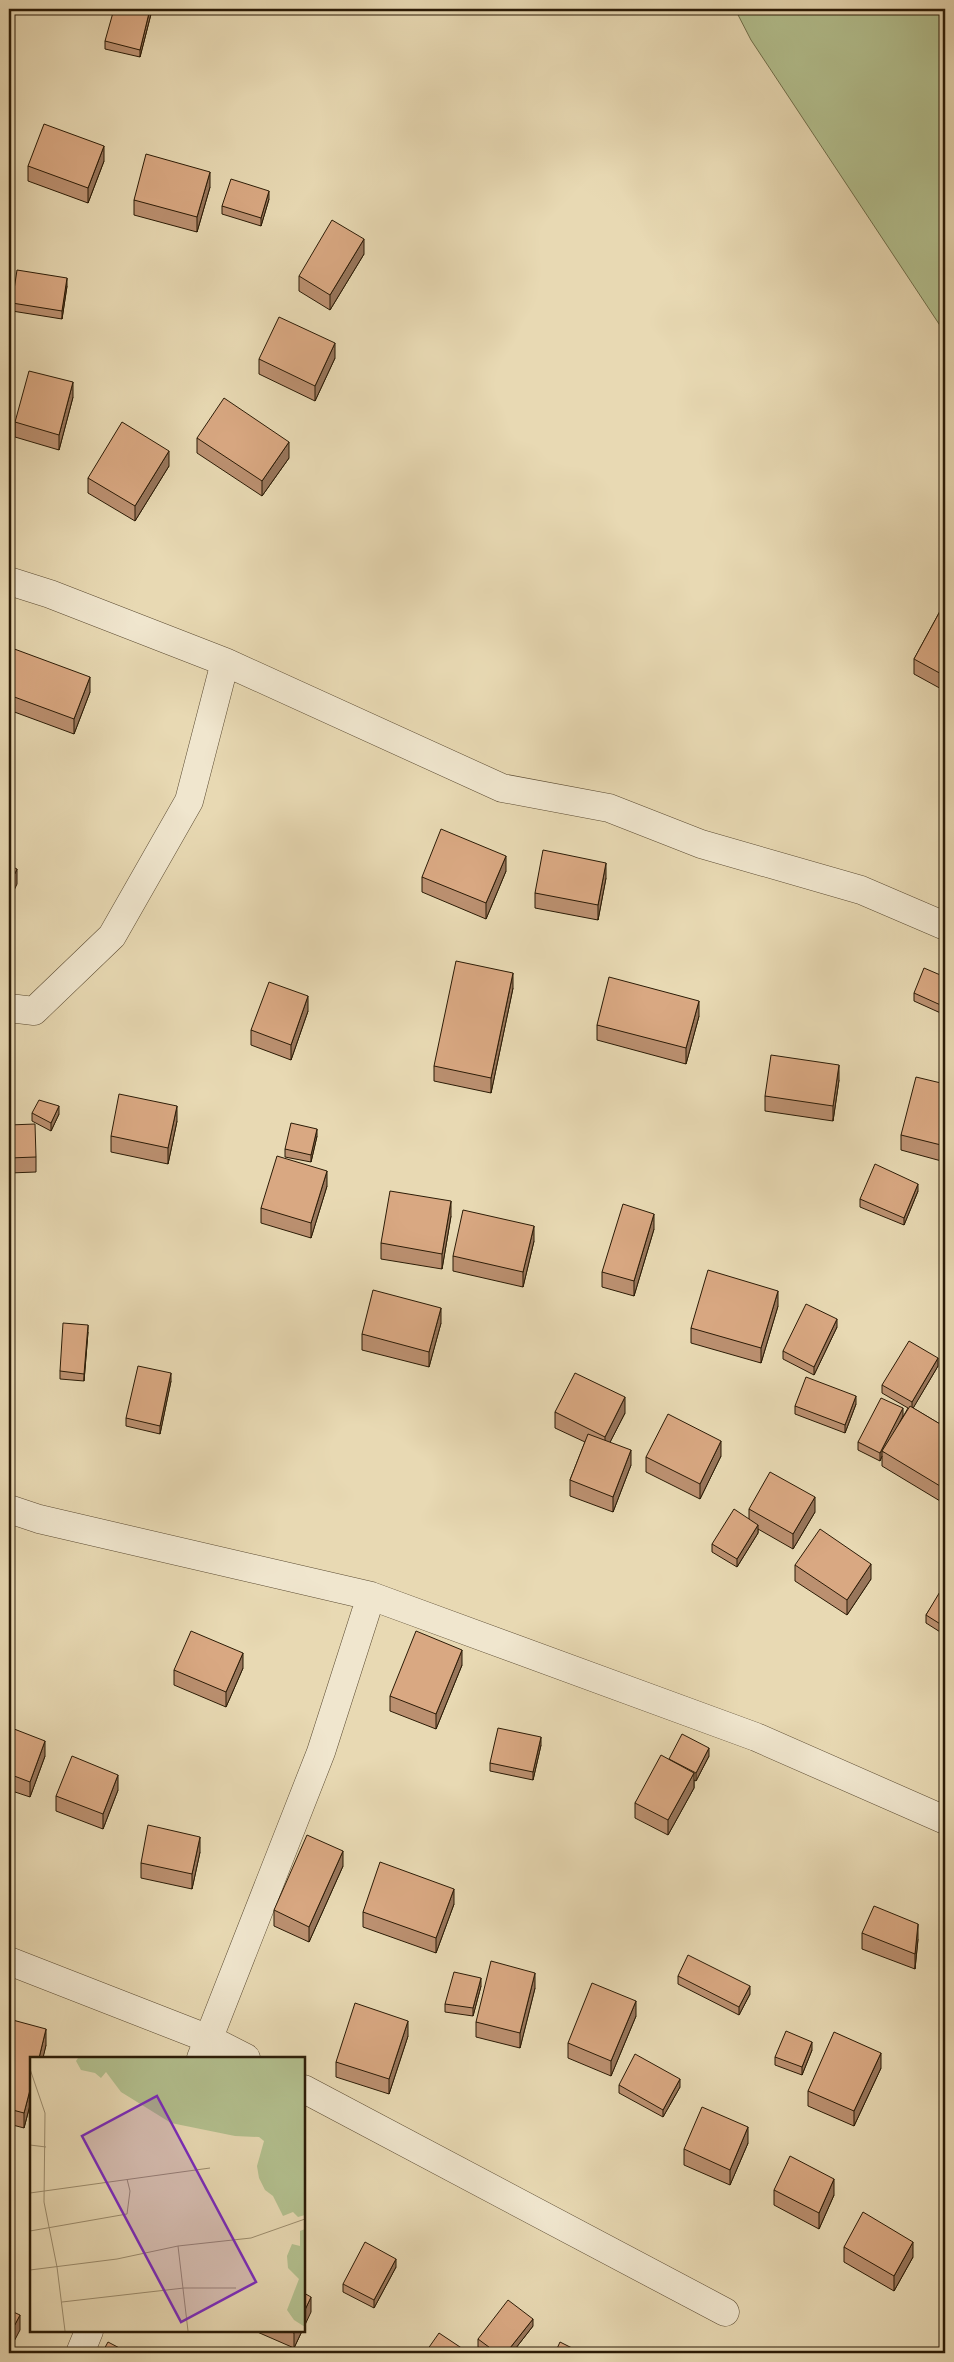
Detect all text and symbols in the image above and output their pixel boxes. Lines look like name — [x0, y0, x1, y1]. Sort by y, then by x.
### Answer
inset map — [30, 2057, 305, 2332]

